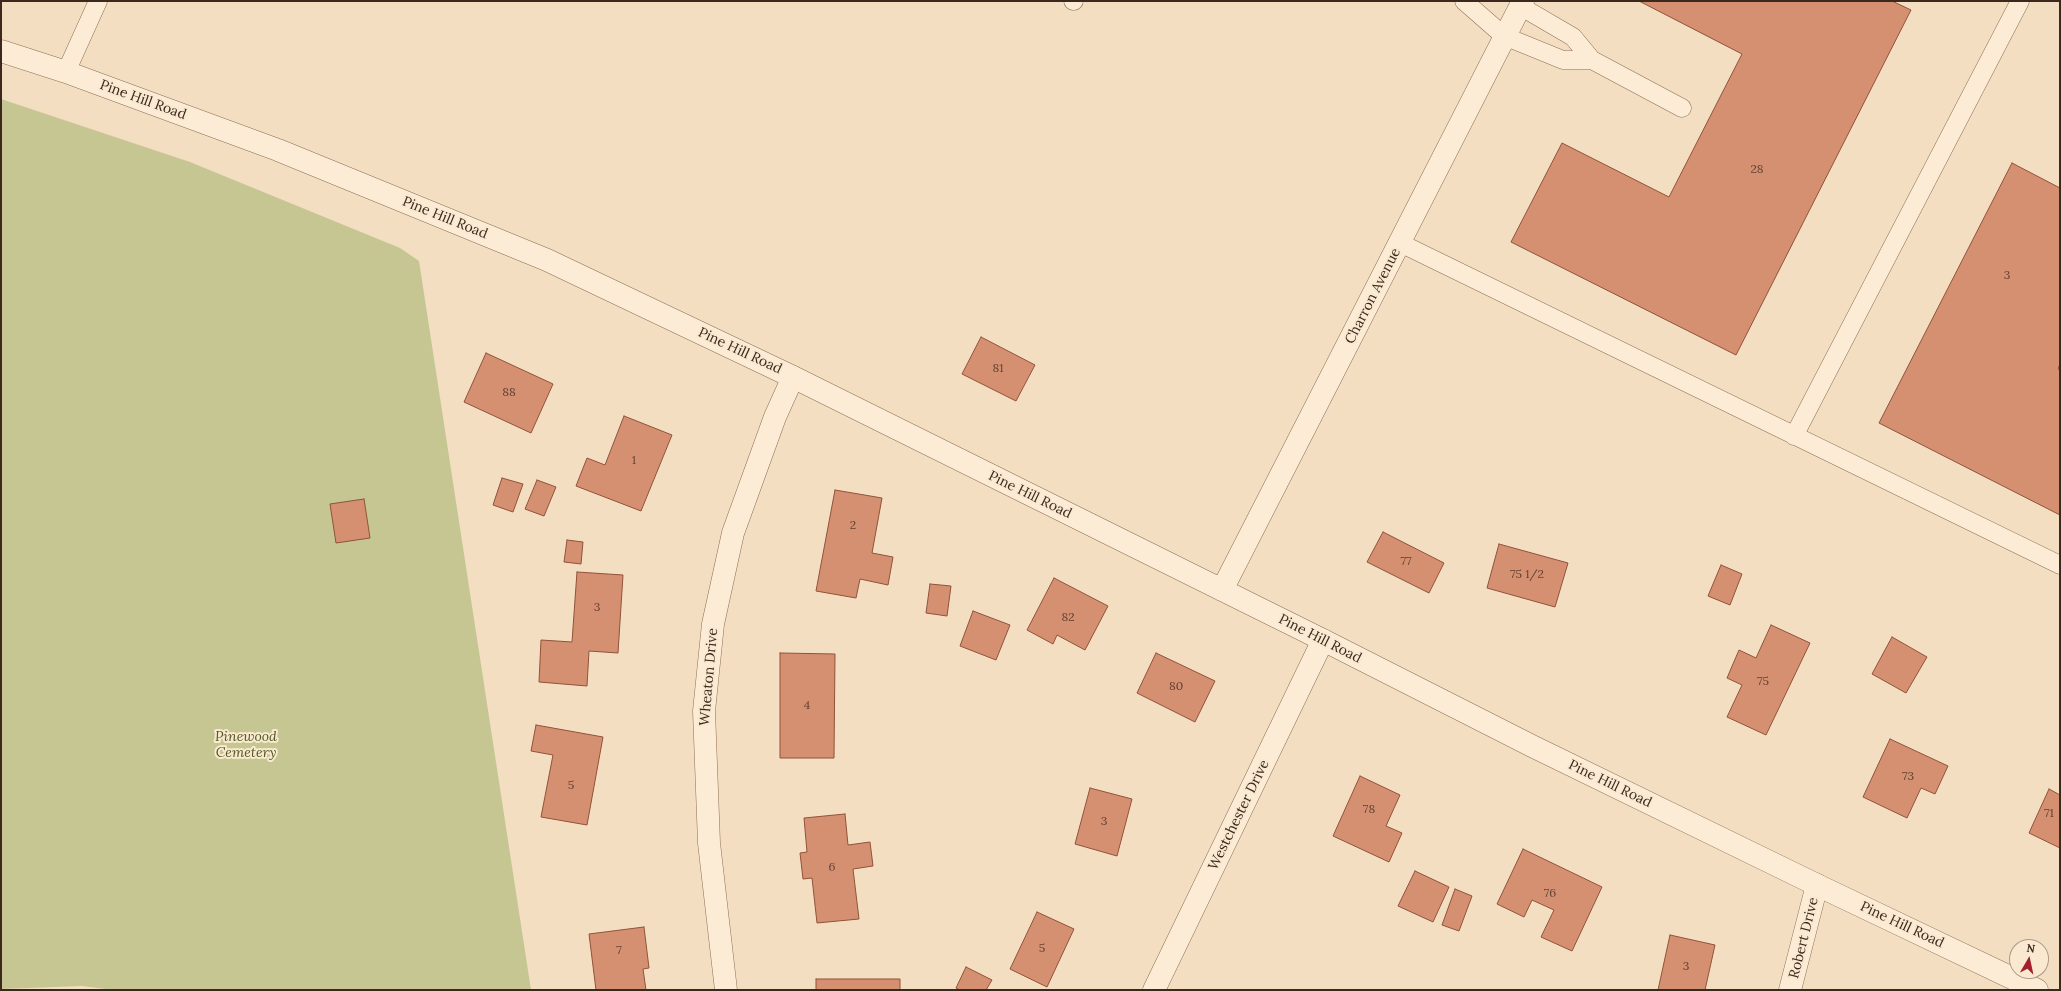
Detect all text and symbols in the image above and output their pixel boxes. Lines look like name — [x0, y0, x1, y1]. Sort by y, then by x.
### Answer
street label: Pine Hill Road — [98, 77, 188, 123]
house number: 28 — [1750, 163, 1764, 177]
street label: Pine Hill Road — [400, 193, 490, 243]
street label: Charron Avenue — [1342, 245, 1404, 347]
house number: 3 — [2004, 269, 2010, 283]
street label: Pine Hill Road — [695, 324, 785, 378]
house number: 81 — [992, 362, 1004, 376]
house number: 88 — [502, 386, 516, 400]
house number: 1 — [632, 454, 636, 468]
street label: Pine Hill Road — [986, 468, 1074, 522]
house number: 2 — [850, 519, 856, 533]
house number: 77 — [1400, 555, 1412, 569]
house number: 75 1/2 — [1510, 568, 1544, 582]
house number: 3 — [594, 601, 600, 615]
house number: 82 — [1061, 611, 1075, 625]
street label: Pine Hill Road — [1276, 611, 1364, 667]
street label: Wheaton Drive — [696, 627, 722, 727]
house number: 75 — [1757, 675, 1769, 689]
house number: 80 — [1169, 680, 1183, 694]
house number: 4 — [804, 699, 810, 713]
park label: Pinewood Cemetery — [215, 729, 277, 762]
street label: Westchester Drive — [1205, 757, 1273, 873]
street label: Pine Hill Road — [1566, 757, 1654, 811]
house number: 73 — [1902, 770, 1914, 784]
house number: 5 — [568, 779, 574, 793]
house number: 78 — [1363, 803, 1375, 817]
house number: 71 — [2044, 807, 2054, 821]
house number: 3 — [1101, 815, 1107, 829]
house number: 6 — [829, 861, 835, 875]
house number: 76 — [1544, 887, 1556, 901]
street label: Robert Drive — [1786, 896, 1822, 980]
street label: Pine Hill Road — [1857, 898, 1947, 952]
north arrow — [2009, 939, 2049, 979]
text: N — [2025, 941, 2036, 956]
house number: 5 — [1039, 942, 1045, 956]
house number: 7 — [616, 944, 622, 958]
house number: 3 — [1683, 960, 1689, 974]

